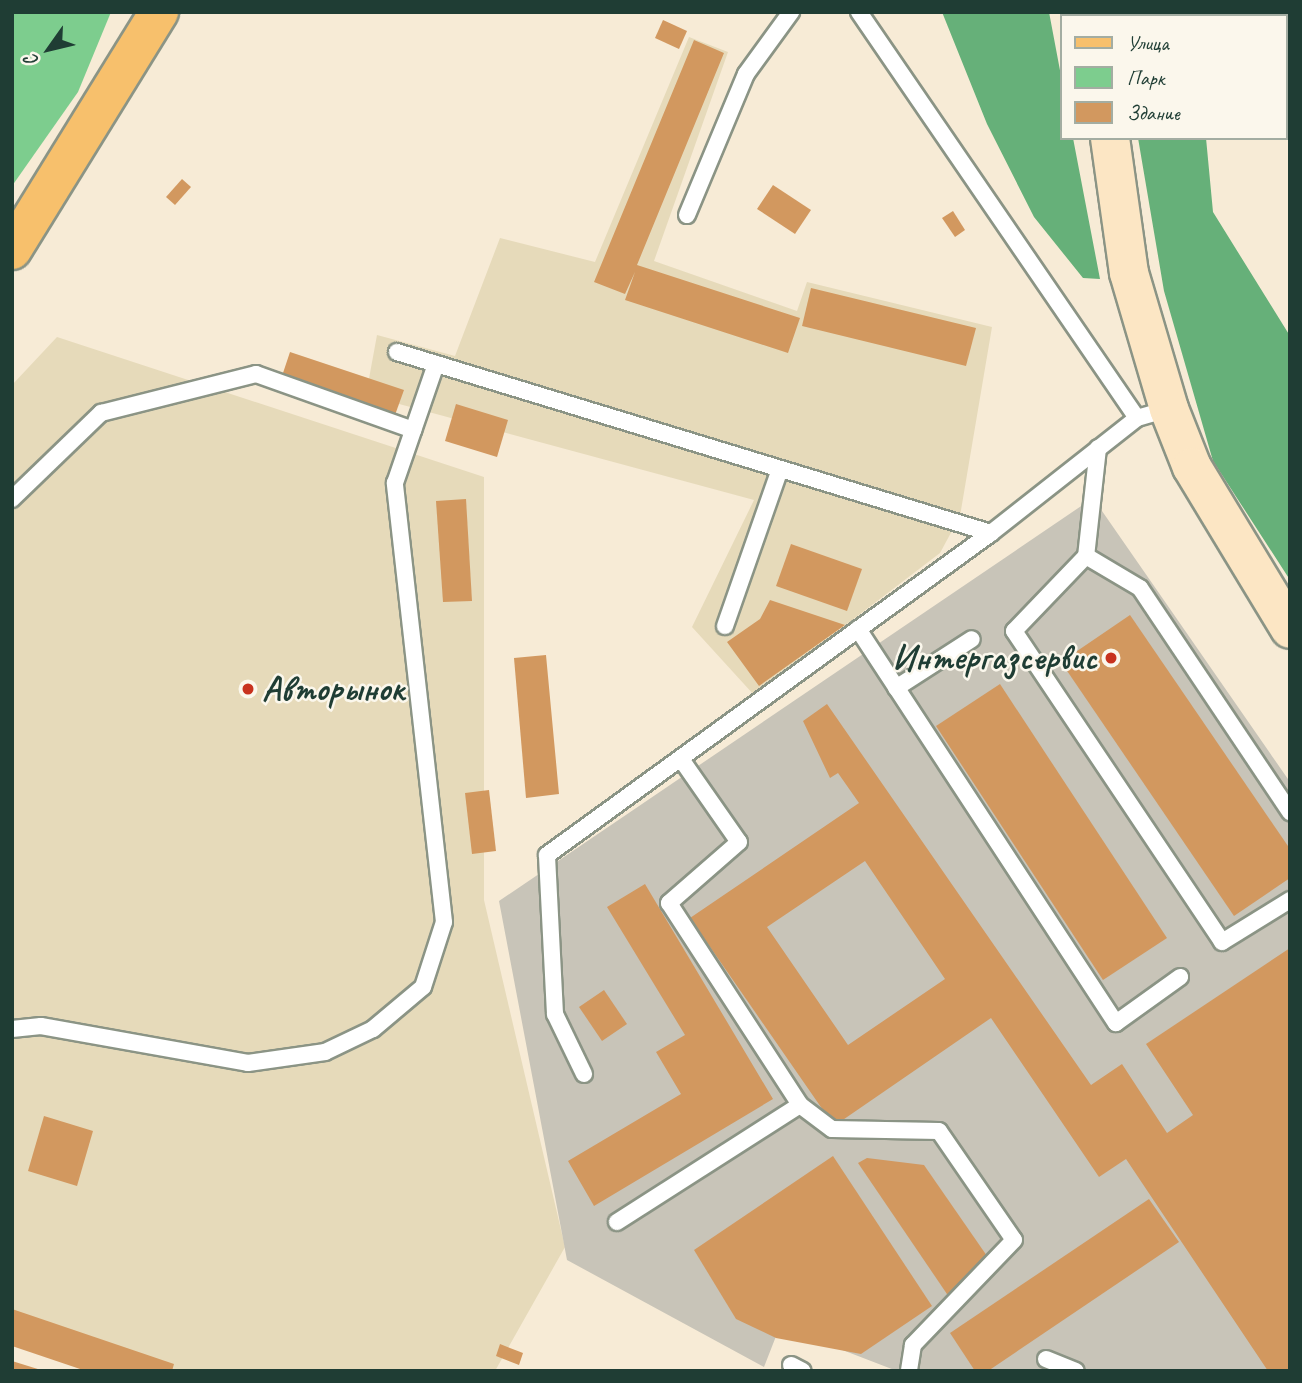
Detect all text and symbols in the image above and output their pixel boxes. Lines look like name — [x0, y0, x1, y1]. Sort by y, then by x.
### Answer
north arrow — [14, 14, 84, 84]
legend — [1060, 14, 1288, 140]
text: Улица — [1127, 30, 1169, 56]
text: С — [19, 50, 44, 71]
text: Парк — [1127, 65, 1164, 91]
text: Здание — [1127, 100, 1180, 126]
place label: Интергазсервис — [892, 637, 1097, 679]
marker: Интергазсервис — [1103, 650, 1119, 666]
place label: Авторынок — [262, 668, 404, 710]
marker: Авторынок — [240, 681, 256, 697]

